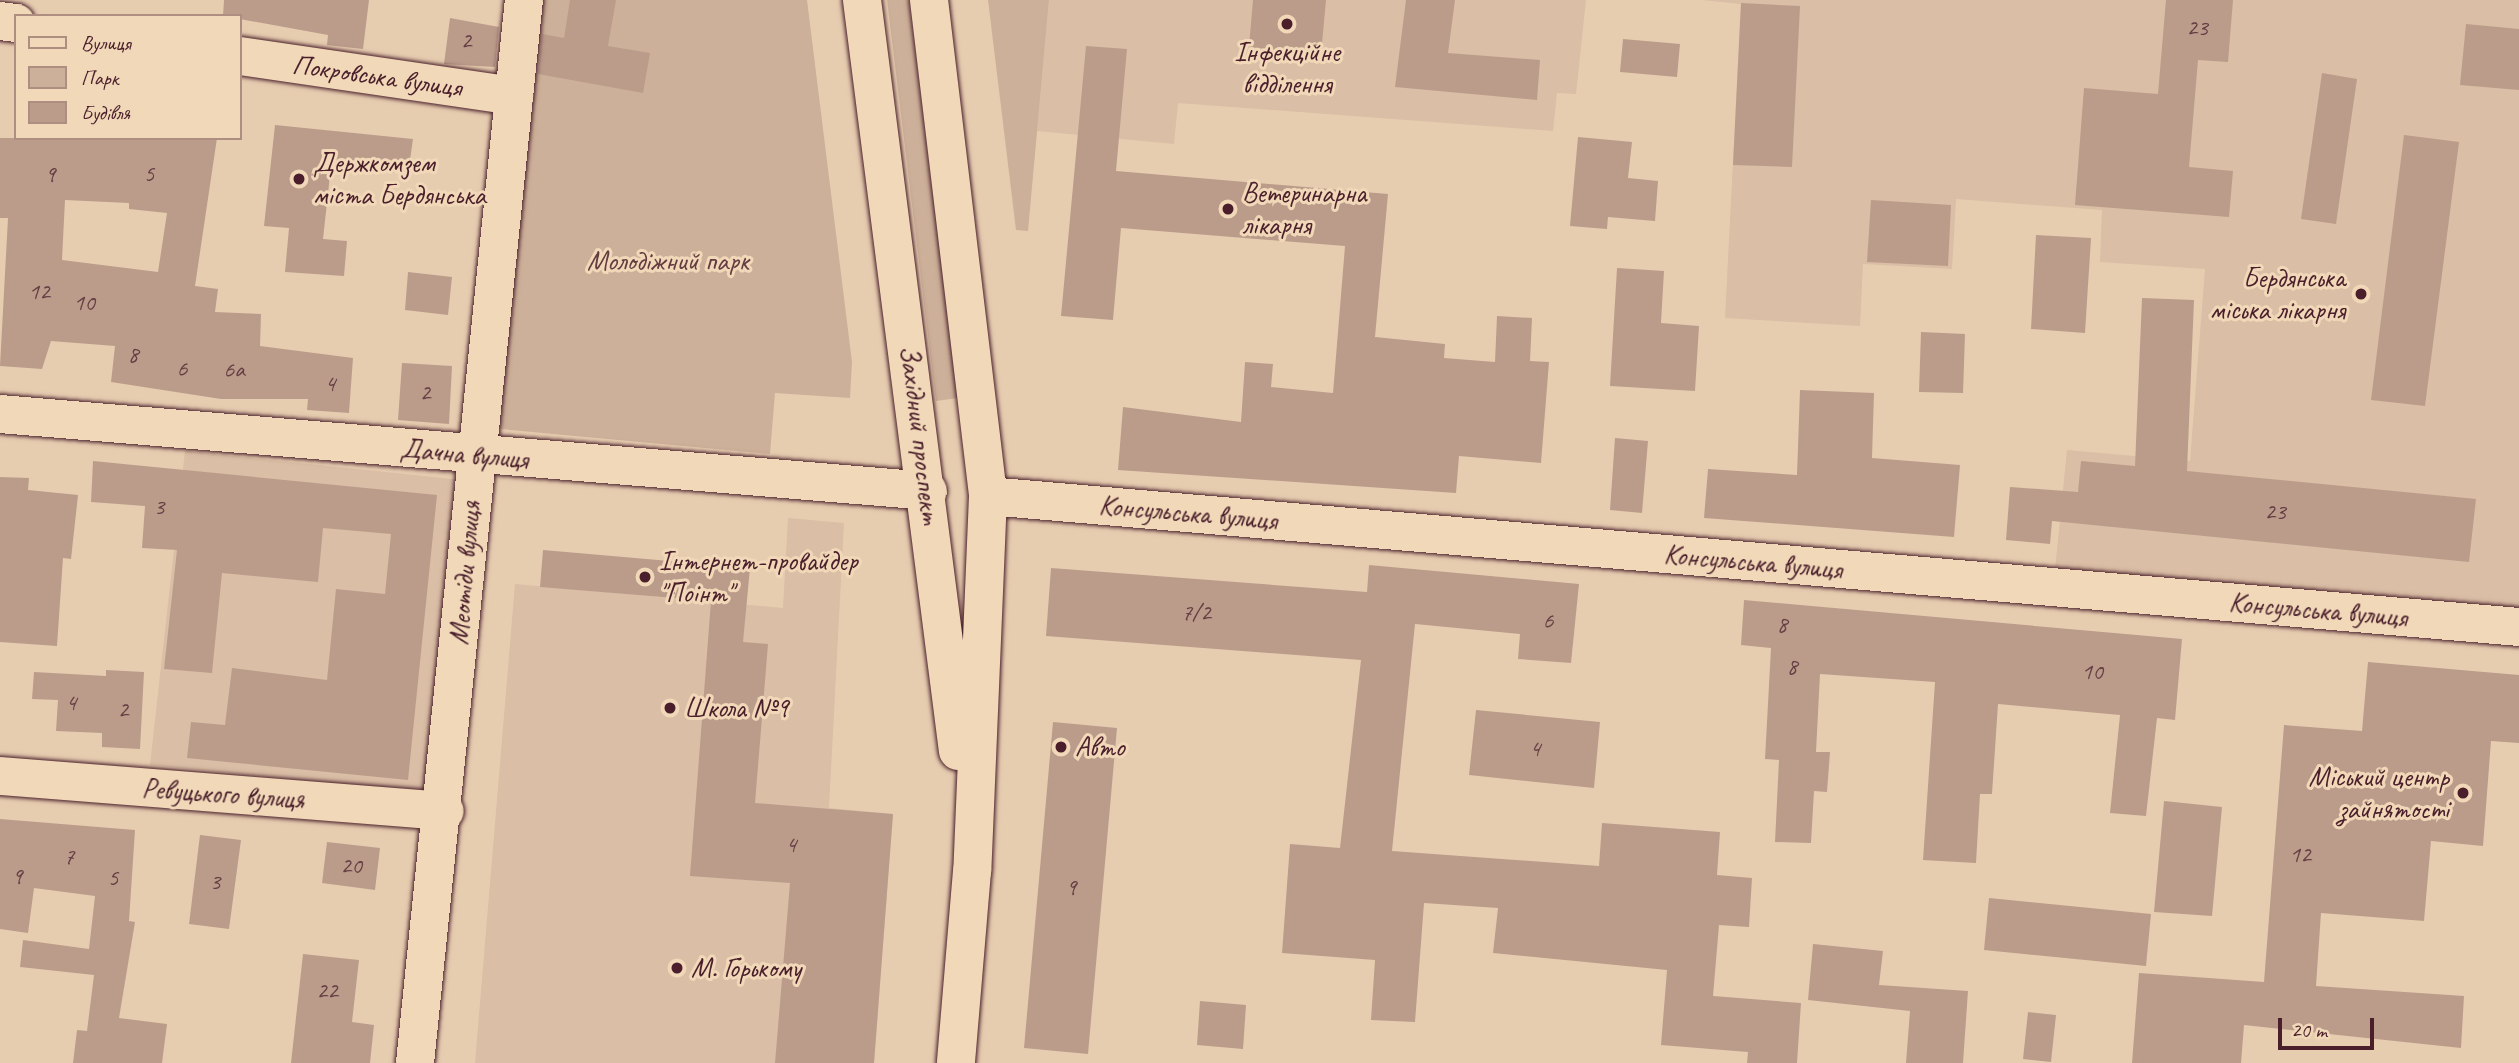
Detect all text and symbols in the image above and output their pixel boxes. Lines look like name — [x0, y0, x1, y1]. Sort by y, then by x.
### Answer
legend — [14, 14, 242, 140]
house number: 23 — [2186, 14, 2208, 42]
marker: Інфекційне відділення — [1279, 16, 1295, 32]
house number: 2 — [461, 27, 471, 55]
text: Вулиця — [81, 30, 131, 56]
place label: Інфекційне відділення — [1234, 35, 1340, 101]
street label: Покровська вулиця — [290, 47, 464, 105]
text: Парк — [81, 65, 118, 91]
text: Будівля — [81, 100, 130, 126]
place label: Держкомзем міста Бердянська — [313, 146, 481, 212]
house number: 5 — [144, 160, 154, 188]
house number: 9 — [45, 161, 55, 189]
marker: Держкомзем міста Бердянська — [291, 171, 307, 187]
place label: Ветеринарна лікарня — [1242, 176, 1366, 242]
marker: Ветеринарна лікарня — [1220, 201, 1236, 217]
park label: Молодіжний парк — [587, 244, 749, 278]
place label: Бердянська міська лікарня — [2210, 261, 2345, 327]
house number: 12 — [28, 278, 50, 306]
marker: Бердянська міська лікарня — [2351, 284, 2371, 304]
house number: 10 — [73, 289, 95, 317]
house number: 8 — [128, 341, 138, 369]
street label: Західний проспект — [892, 343, 948, 527]
house number: 6 — [177, 355, 187, 383]
house number: 6а — [223, 356, 245, 384]
house number: 4 — [325, 370, 335, 398]
house number: 2 — [420, 379, 430, 407]
street label: Дачна вулиця — [398, 432, 530, 476]
street label: Консульська вулиця — [1098, 489, 1278, 537]
house number: 3 — [154, 493, 164, 521]
house number: 23 — [2264, 498, 2286, 526]
street label: Меотіди вулиця — [442, 499, 488, 647]
street label: Консульська вулиця — [1663, 538, 1843, 586]
place label: Інтернет-провайдер "Поінт" — [659, 544, 858, 610]
marker: Інтернет-провайдер "Поінт" — [637, 569, 653, 585]
street label: Консульська вулиця — [2228, 586, 2408, 634]
house number: 7/2 — [1181, 599, 1211, 627]
house number: 6 — [1543, 607, 1553, 635]
house number: 8 — [1777, 611, 1787, 639]
house number: 8 — [1787, 653, 1797, 681]
house number: 10 — [2081, 658, 2103, 686]
house number: 4 — [66, 689, 76, 717]
place label: Школа №9 — [684, 691, 788, 725]
house number: 2 — [118, 696, 128, 724]
marker: Школа №9 — [662, 700, 678, 716]
place label: Авто — [1075, 730, 1125, 764]
house number: 4 — [1530, 735, 1540, 763]
marker: Авто — [1053, 739, 1069, 755]
place label: Міський центр зайнятості — [2309, 760, 2449, 826]
street label: Ревуцького вулиця — [141, 772, 305, 816]
marker: Міський центр зайнятості — [2455, 785, 2471, 801]
house number: 4 — [786, 831, 796, 859]
house number: 12 — [2289, 841, 2311, 869]
house number: 7 — [64, 843, 74, 871]
house number: 20 — [340, 852, 362, 880]
house number: 9 — [12, 863, 22, 891]
house number: 5 — [108, 864, 118, 892]
house number: 3 — [210, 868, 220, 896]
house number: 9 — [1066, 874, 1076, 902]
place label: М. Горькому — [691, 951, 801, 985]
marker: М. Горькому — [669, 960, 685, 976]
house number: 22 — [316, 977, 338, 1005]
scale bar — [2281, 1004, 2377, 1048]
text: 20 m — [2291, 1017, 2327, 1043]

